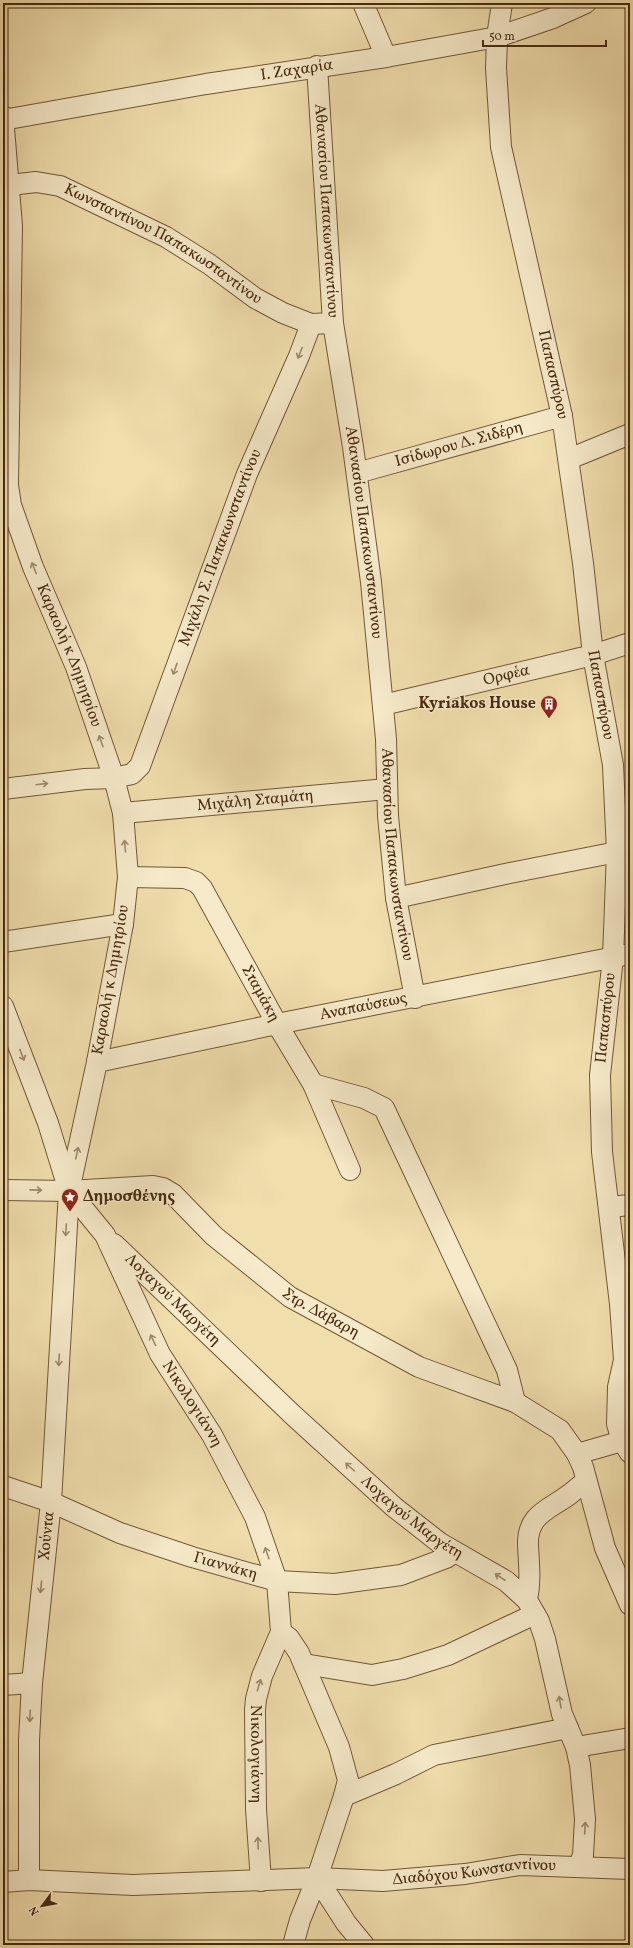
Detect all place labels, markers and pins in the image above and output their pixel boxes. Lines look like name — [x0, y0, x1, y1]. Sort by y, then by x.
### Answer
place label: Kyriakos House — [418, 693, 536, 715]
building icon: Kyriakos House — [539, 694, 559, 719]
place label: Δημοσθένης — [83, 1186, 175, 1208]
place icon: Δημοσθένης — [60, 1187, 80, 1212]

